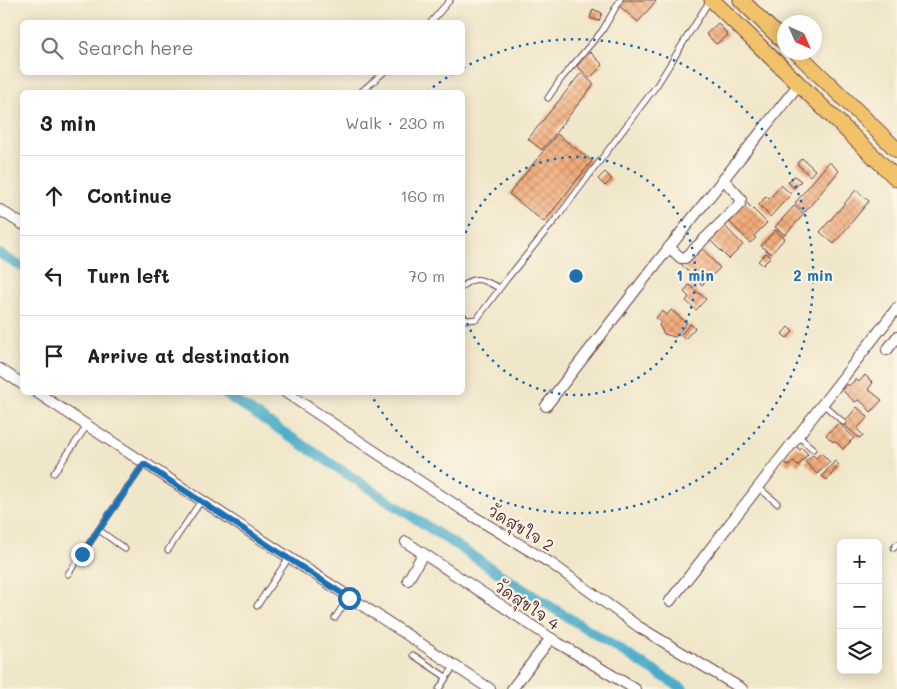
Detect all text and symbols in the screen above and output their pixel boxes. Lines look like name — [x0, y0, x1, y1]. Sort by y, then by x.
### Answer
north arrow — [777, 15, 822, 60]
search box — [20, 20, 465, 75]
icon: search — [38, 34, 66, 62]
text: Search here — [78, 35, 194, 60]
text: 3 min — [40, 109, 96, 136]
text: Walk · 230 m — [345, 112, 445, 133]
icon: ahead — [40, 182, 68, 210]
text: Continue — [87, 183, 172, 208]
text: 160 m — [400, 185, 445, 206]
icon: left — [40, 262, 68, 290]
text: Turn left — [87, 263, 170, 288]
text: 70 m — [408, 265, 445, 286]
text: 1 min — [676, 265, 714, 285]
text: 2 min — [793, 265, 833, 285]
centre of rings — [567, 267, 585, 285]
icon: arrive — [40, 342, 68, 370]
text: Arrive at destination — [87, 343, 290, 368]
street label: วัดสุขใจ 2 — [483, 499, 558, 558]
map controls — [837, 539, 882, 674]
button: + — [837, 539, 882, 584]
route end — [71, 543, 94, 566]
street label: วัดสุขใจ 4 — [489, 575, 565, 637]
button: − — [837, 584, 882, 629]
route start — [338, 587, 361, 610]
button: layers — [837, 629, 882, 674]

